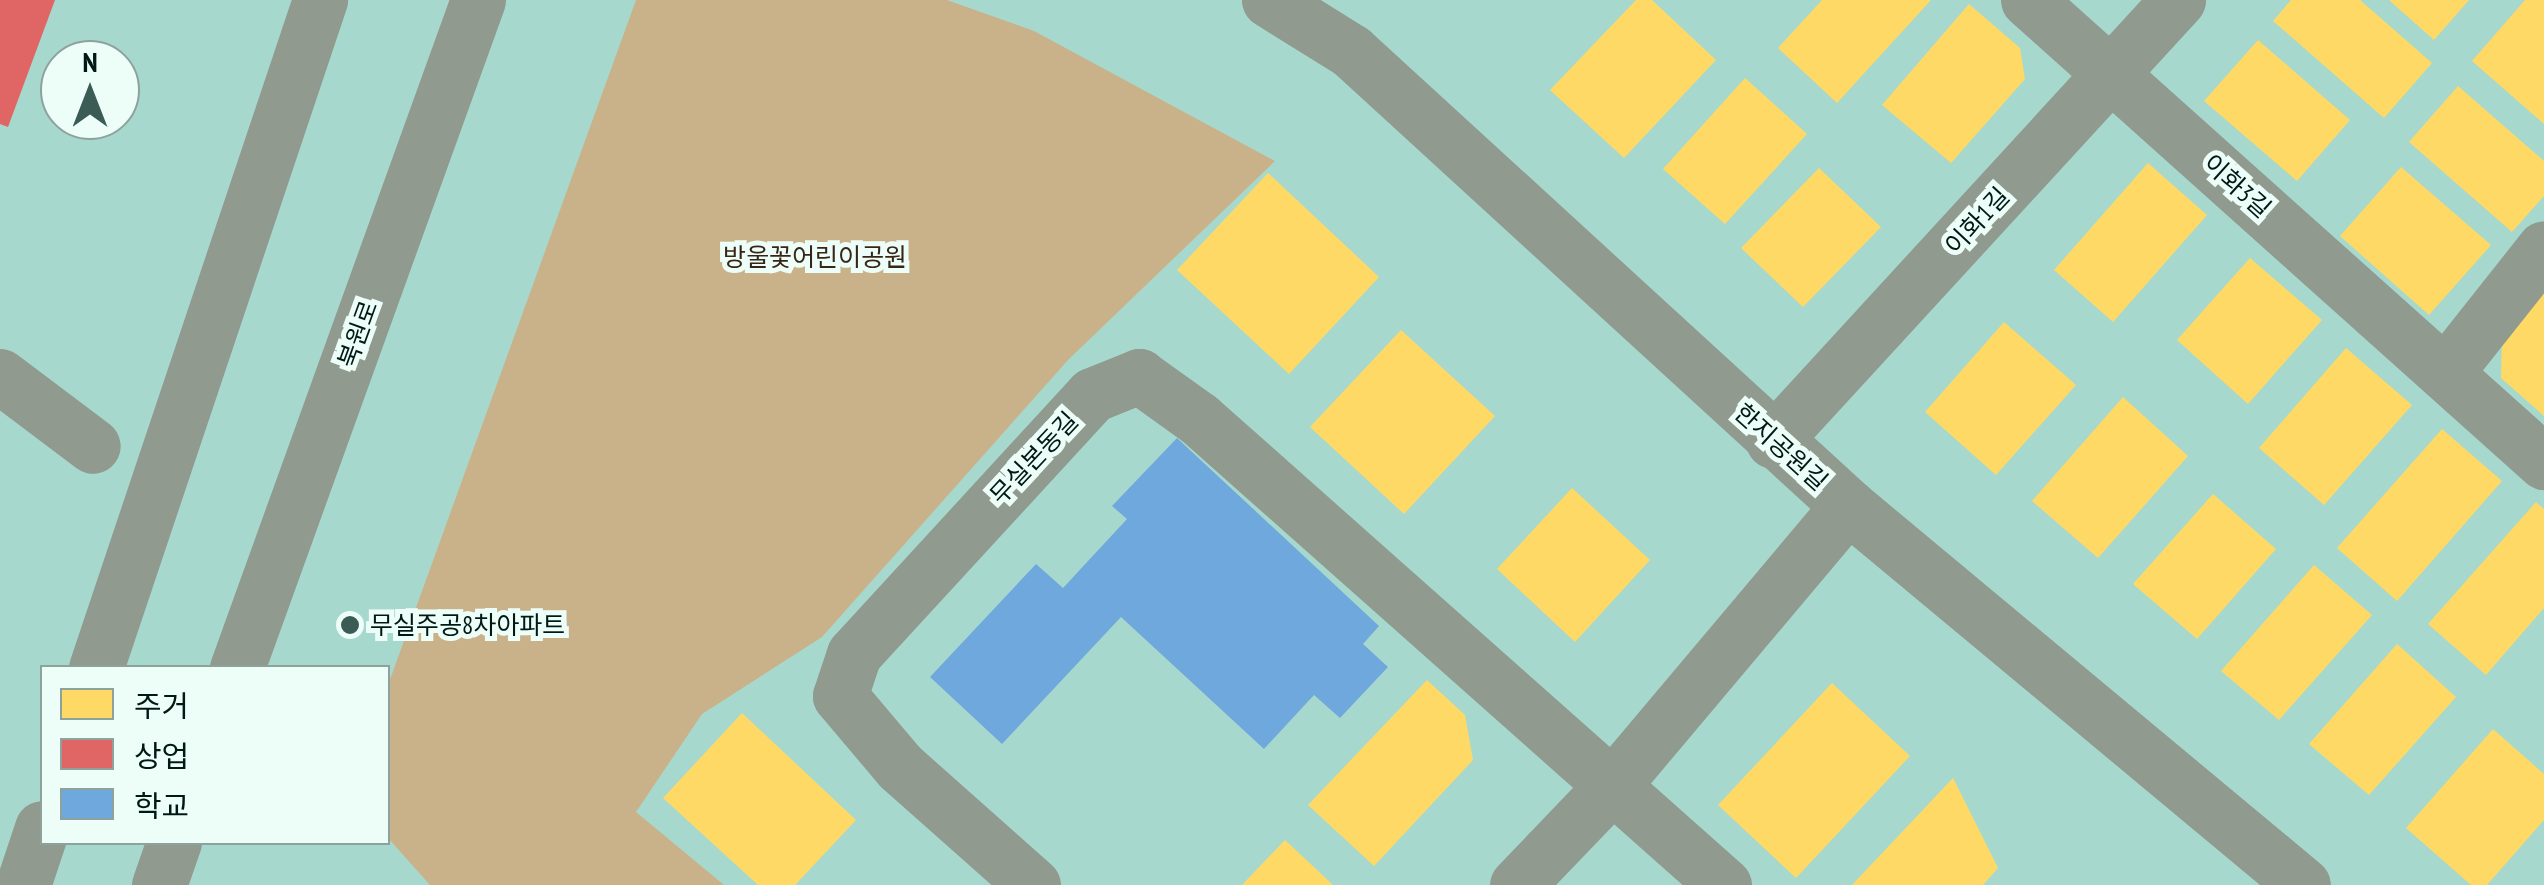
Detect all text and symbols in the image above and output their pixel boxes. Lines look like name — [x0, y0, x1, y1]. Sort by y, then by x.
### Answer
north arrow — [40, 40, 140, 140]
text: N — [82, 43, 98, 80]
street label: 이화3길 — [2197, 148, 2277, 224]
street label: 이화1길 — [1939, 181, 2015, 261]
park label: 방울꽃어린이공원 — [723, 242, 907, 272]
street label: 북원로 — [332, 296, 384, 372]
street label: 한지공원길 — [1728, 397, 1834, 497]
street label: 무실본동길 — [984, 406, 1084, 510]
place label: 무실주공8차아파트 — [370, 610, 565, 640]
marker: 무실주공8차아파트 — [339, 614, 361, 636]
legend — [40, 665, 390, 845]
text: 주거 — [134, 686, 189, 725]
text: 상업 — [134, 736, 189, 775]
text: 학교 — [134, 786, 189, 825]

